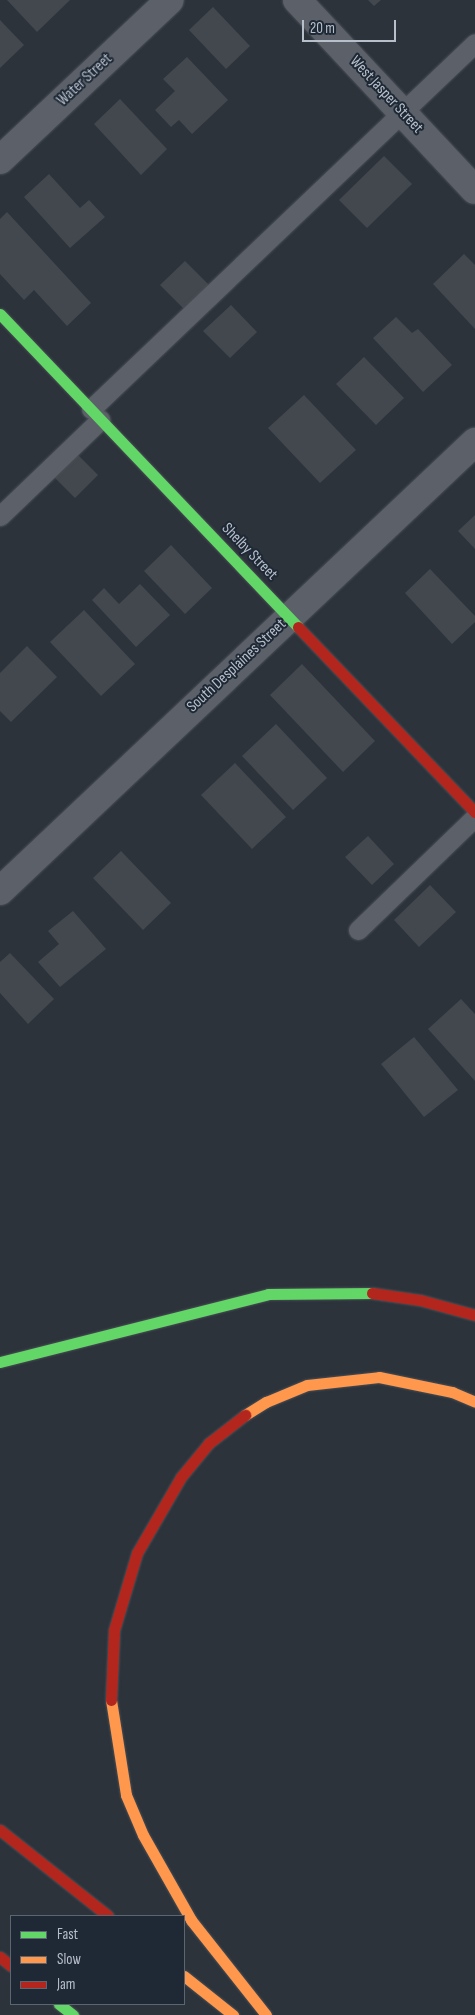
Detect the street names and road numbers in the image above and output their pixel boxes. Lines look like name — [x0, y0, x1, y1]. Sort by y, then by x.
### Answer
street label: Water Street — [54, 50, 116, 110]
street label: West Jasper Street — [345, 52, 427, 138]
street label: Shelby Street — [217, 519, 281, 585]
street label: South Desplaines Street — [183, 615, 291, 717]

